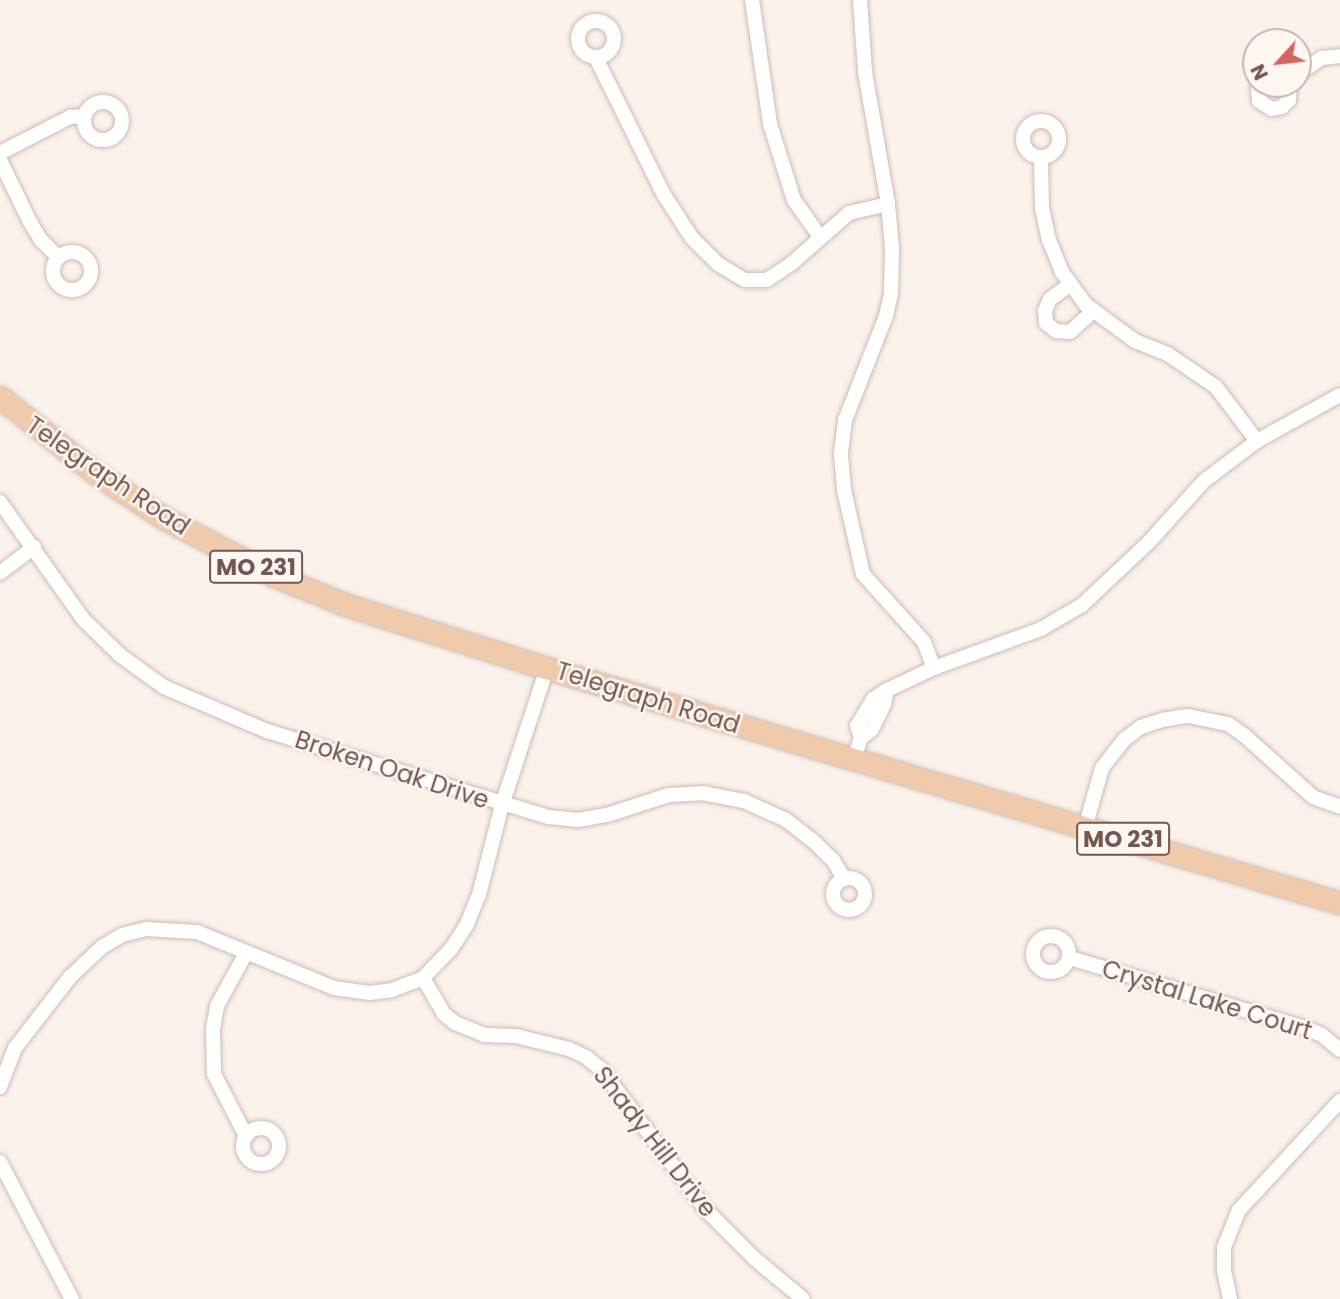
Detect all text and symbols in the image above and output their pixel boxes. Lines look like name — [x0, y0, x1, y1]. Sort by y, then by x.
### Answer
north arrow — [1242, 28, 1312, 98]
text: N — [1244, 59, 1275, 84]
street label: Telegraph Road — [21, 411, 195, 541]
road number: MO 231 — [209, 548, 303, 586]
street label: Telegraph Road — [553, 656, 743, 740]
street label: Broken Oak Drive — [291, 725, 493, 815]
road number: MO 231 — [1076, 820, 1170, 859]
street label: Crystal Lake Court — [1099, 954, 1315, 1046]
street label: Shady Hill Drive — [587, 1061, 723, 1223]

